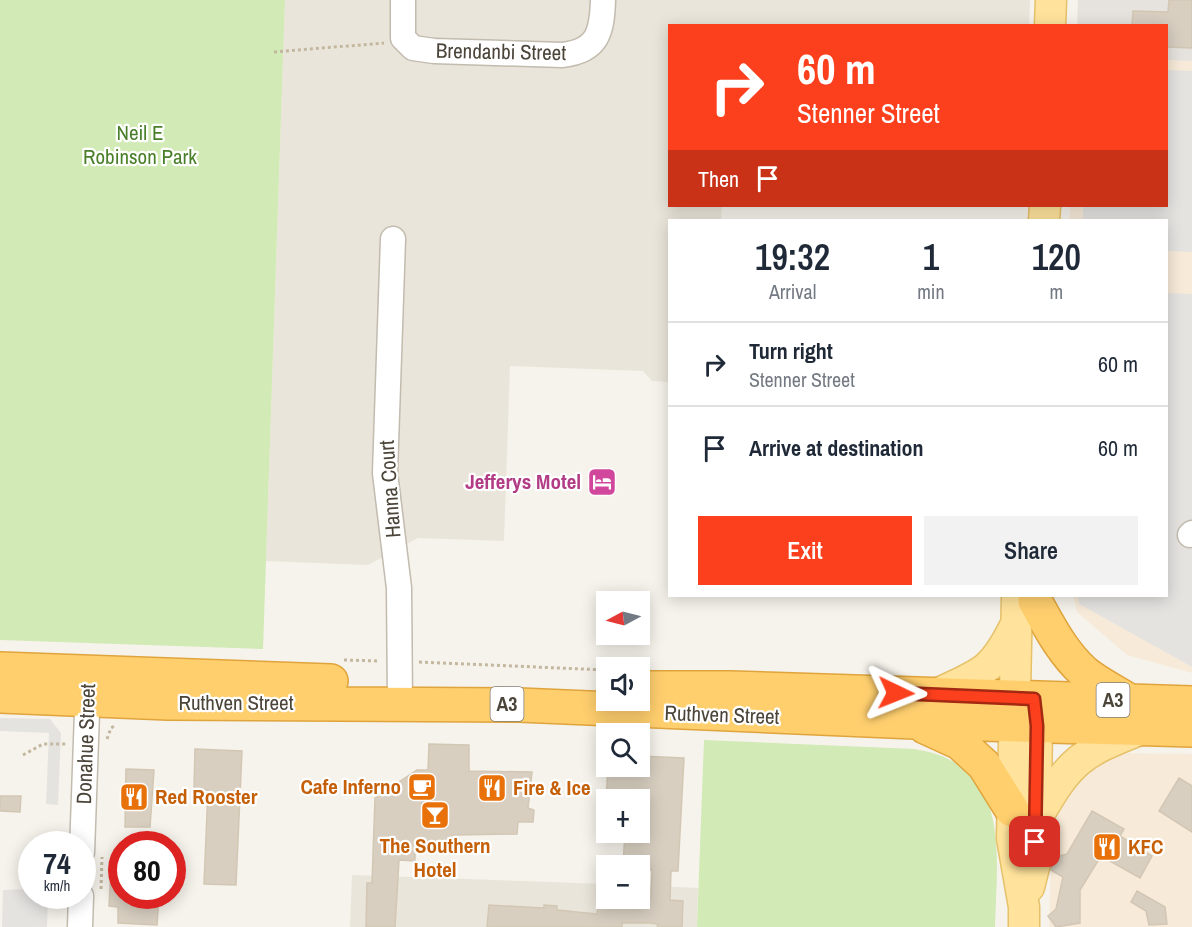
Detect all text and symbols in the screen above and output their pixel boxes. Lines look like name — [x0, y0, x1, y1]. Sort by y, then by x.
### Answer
street label: Brendanbi Street — [436, 36, 567, 67]
text: 60 m — [797, 41, 876, 97]
icon: right — [698, 48, 776, 126]
text: Stenner Street — [797, 95, 940, 131]
park label: Neil E Robinson Park — [83, 118, 197, 171]
icon: arrive — [751, 162, 784, 195]
text: Then — [698, 164, 739, 194]
text: 19:32 — [755, 233, 830, 281]
text: 1 — [923, 233, 939, 281]
text: 120 — [1032, 233, 1081, 281]
text: Arrival — [769, 278, 816, 305]
text: min — [917, 278, 945, 305]
text: m — [1049, 278, 1063, 305]
text: Turn right — [749, 336, 833, 366]
icon: right — [698, 348, 731, 381]
text: 60 m — [1098, 349, 1138, 379]
text: Stenner Street — [749, 366, 855, 393]
icon: arrive — [698, 432, 731, 465]
text: Arrive at destination — [749, 433, 923, 463]
text: 60 m — [1098, 433, 1138, 463]
street label: Hanna Court — [372, 439, 407, 539]
hotel icon: Jefferys Motel — [586, 466, 618, 498]
place label: Jefferys Motel — [465, 467, 581, 496]
button: Exit — [698, 516, 912, 585]
button: Share — [924, 516, 1138, 585]
north arrow — [596, 591, 650, 645]
map controls — [596, 591, 650, 909]
button: sound — [596, 657, 650, 711]
position arrow — [864, 661, 928, 725]
street label: Donahue Street — [69, 683, 102, 805]
road number: A3 — [1096, 683, 1130, 717]
road number: A3 — [490, 687, 524, 721]
street label: Ruthven Street — [179, 688, 294, 717]
street label: Ruthven Street — [664, 698, 780, 731]
button: search — [596, 723, 650, 777]
cafe icon: Cafe Inferno — [406, 771, 438, 803]
place label: Cafe Inferno — [301, 772, 401, 801]
restaurant icon: Fire & Ice — [476, 772, 508, 804]
place label: Fire & Ice — [513, 773, 591, 802]
restaurant icon: Red Rooster — [118, 781, 150, 813]
place label: Red Rooster — [155, 782, 258, 811]
button: + — [596, 789, 650, 843]
bar icon: The Southern Hotel — [419, 799, 451, 831]
pin — [1009, 816, 1060, 867]
icon: arrive — [1018, 825, 1051, 858]
speed limit sign: 80 — [108, 831, 186, 909]
place label: The Southern Hotel — [380, 831, 491, 884]
restaurant icon: KFC — [1091, 831, 1123, 863]
place label: KFC — [1128, 832, 1163, 861]
text: 74 — [43, 843, 71, 883]
button: − — [596, 855, 650, 909]
text: km/h — [44, 875, 70, 896]

